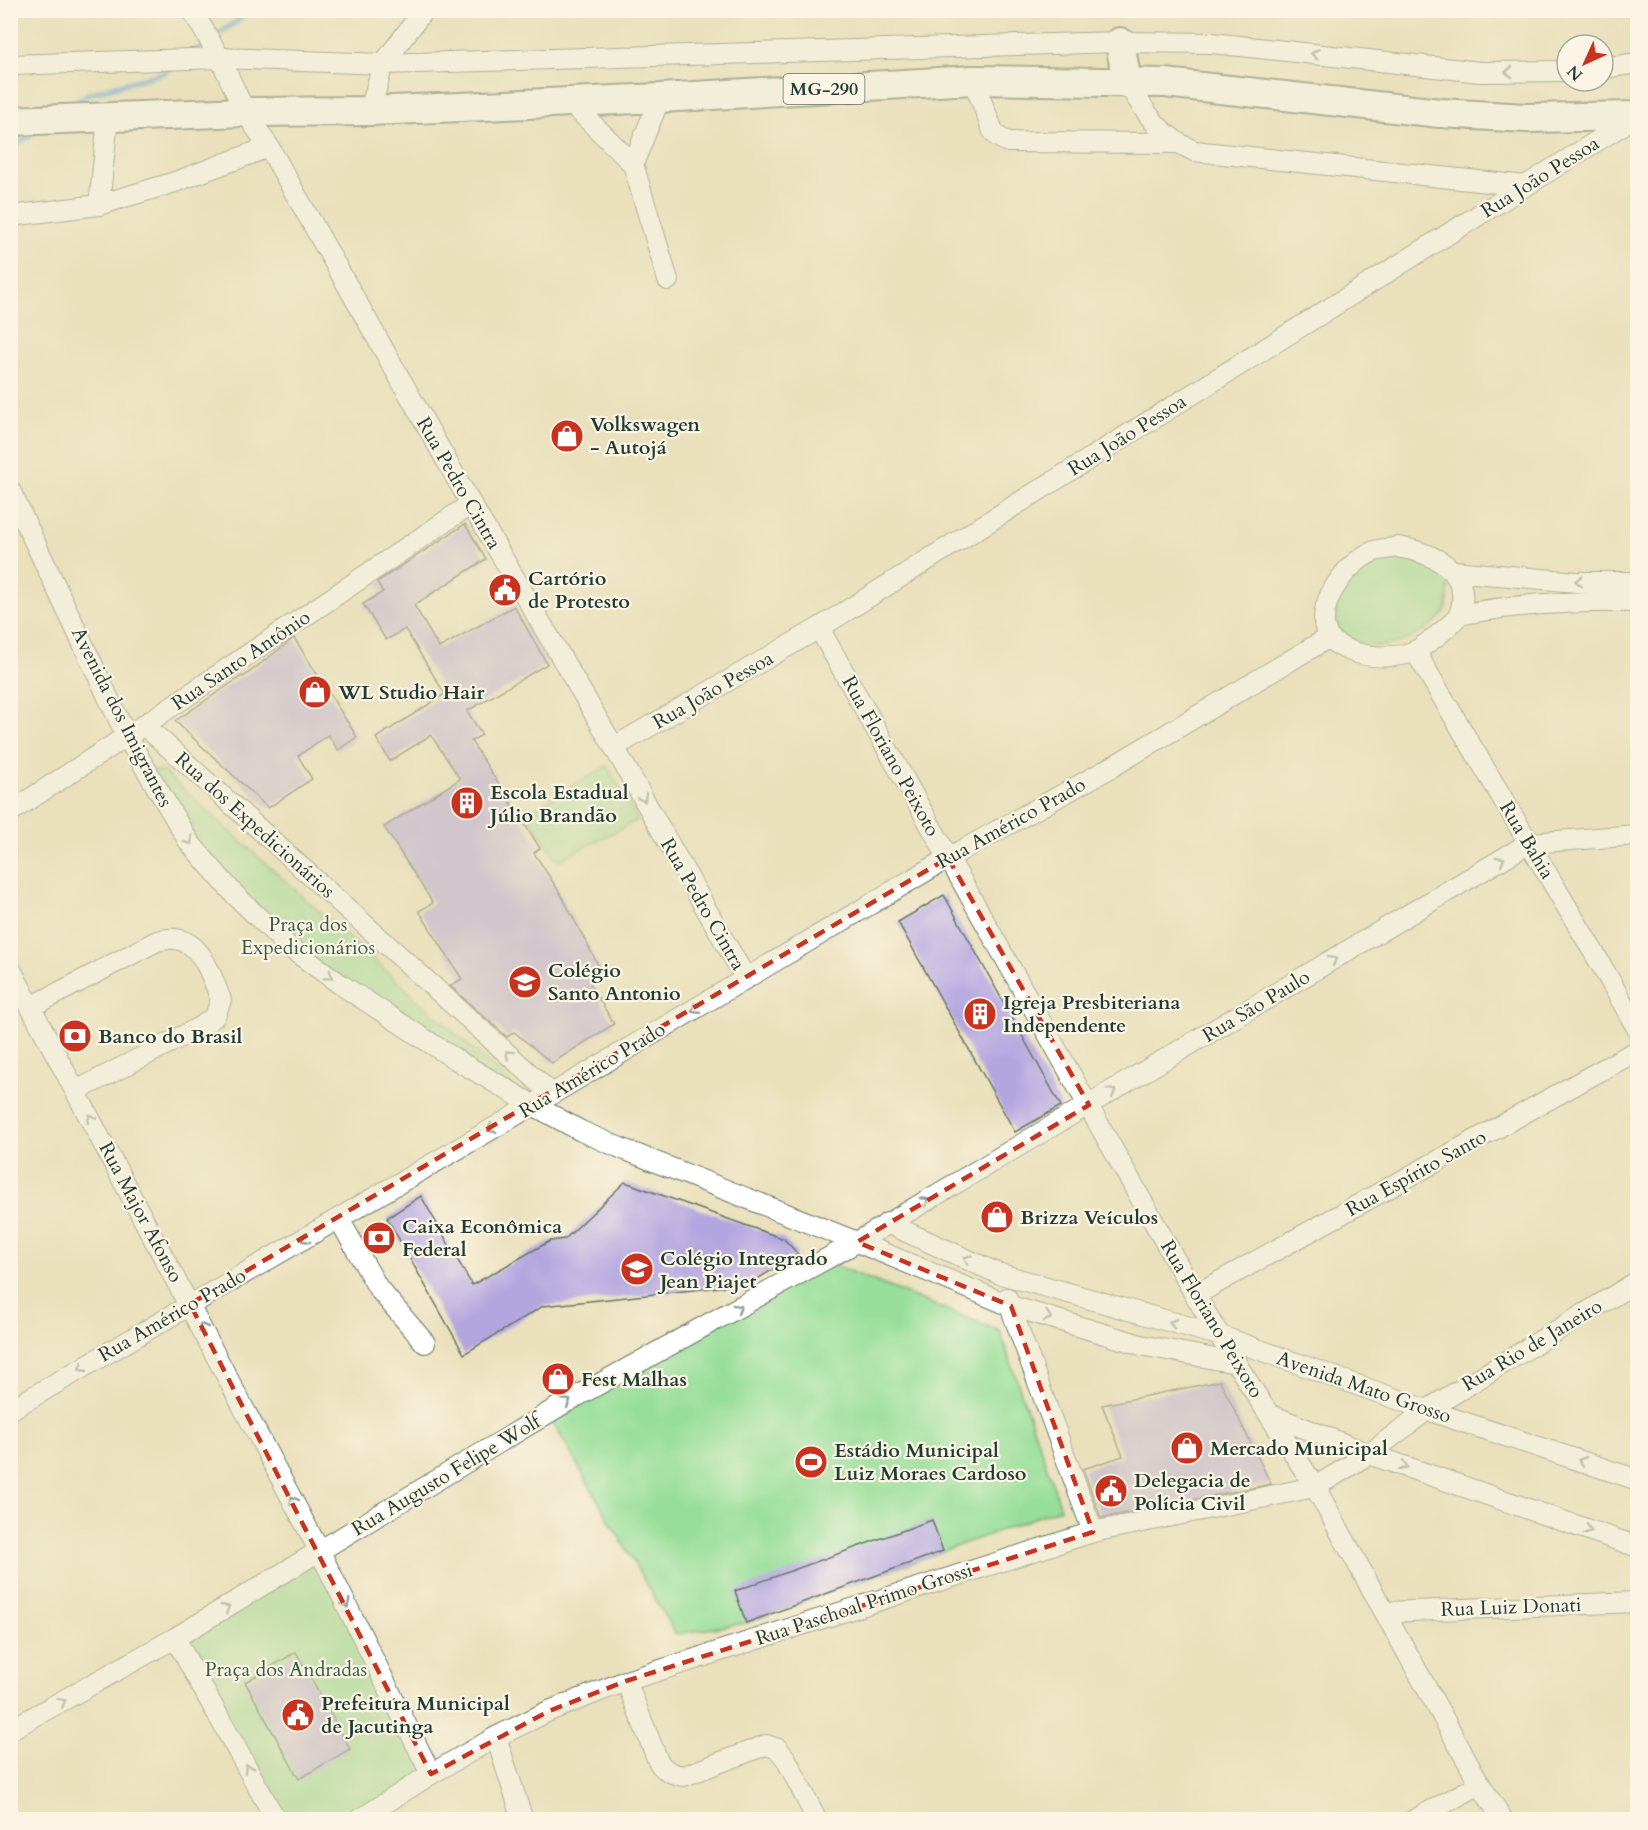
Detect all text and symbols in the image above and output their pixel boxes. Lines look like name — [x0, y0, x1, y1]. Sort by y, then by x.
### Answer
north arrow — [1555, 33, 1615, 93]
one-way arrow — [1310, 48, 1319, 61]
text: N — [1562, 60, 1588, 86]
one-way arrow — [1504, 65, 1513, 78]
road number: MG-290 — [784, 74, 864, 104]
street label: Rua João Pessoa — [1476, 130, 1605, 224]
street label: Rua João Pessoa — [1063, 388, 1192, 482]
place label: Volkswagen - Autojá — [590, 411, 700, 461]
street label: Rua Pedro Cintra — [410, 412, 508, 554]
shop icon: Volkswagen - Autojá — [549, 418, 585, 454]
place label: Cartório de Protesto — [528, 565, 630, 615]
public building icon: Cartório de Protesto — [487, 572, 523, 608]
one-way arrow — [1575, 575, 1584, 588]
street label: Rua Santo Antônio — [166, 603, 316, 716]
street label: Avenida dos Imigrantes — [65, 622, 179, 812]
street label: Rua João Pessoa — [648, 644, 779, 735]
street label: Rua Floriano Peixoto — [836, 671, 946, 841]
shop icon: WL Studio Hair — [297, 674, 333, 710]
place label: WL Studio Hair — [337, 679, 486, 706]
street label: Rua dos Expedicionários — [169, 746, 341, 904]
street label: Rua Américo Prado — [932, 771, 1091, 875]
place label: Escola Estadual Júlio Brandão — [487, 779, 629, 829]
building icon: Escola Estadual Júlio Brandão — [449, 785, 485, 821]
one-way arrow — [636, 792, 647, 802]
street label: Rua Bahia — [1493, 796, 1561, 884]
street label: Rua Pedro Cintra — [654, 833, 752, 975]
one-way arrow — [182, 834, 193, 845]
one-way arrow — [1495, 856, 1505, 867]
park label: Praça dos Expedicionários — [241, 911, 375, 961]
one-way arrow — [1327, 956, 1337, 967]
place label: Colégio Santo Antonio — [548, 957, 681, 1007]
street label: Rua São Paulo — [1197, 963, 1315, 1049]
school or university icon: Colégio Santo Antonio — [507, 964, 543, 1000]
one-way arrow — [322, 969, 333, 980]
place label: Igreja Presbiteriana Independente — [1003, 989, 1180, 1039]
building icon: Igreja Presbiteriana Independente — [962, 996, 998, 1032]
one-way arrow — [691, 1002, 701, 1013]
street label: Rua Américo Prado — [514, 1015, 670, 1124]
bank icon: Banco do Brasil — [57, 1018, 93, 1054]
place label: Banco do Brasil — [98, 1023, 243, 1050]
one-way arrow — [505, 1050, 516, 1061]
one-way arrow — [1106, 1088, 1116, 1099]
one-way arrow — [87, 1114, 98, 1124]
one-way arrow — [487, 1122, 497, 1134]
street label: Rua Espírito Santo — [1341, 1123, 1491, 1223]
street label: Rua Major Afonso — [93, 1137, 189, 1287]
one-way arrow — [919, 1197, 929, 1208]
shop icon: Brizza Veículos — [979, 1199, 1015, 1235]
place label: Brizza Veículos — [1020, 1204, 1158, 1231]
place label: Caixa Econômica Federal — [402, 1213, 562, 1263]
bank icon: Caixa Econômica Federal — [361, 1220, 397, 1256]
one-way arrow — [301, 1231, 311, 1243]
street label: Rua Floriano Peixoto — [1154, 1235, 1270, 1403]
place label: Colégio Integrado Jean Piajet — [657, 1245, 828, 1295]
school or university icon: Colégio Integrado Jean Piajet — [619, 1251, 655, 1287]
one-way arrow — [962, 1255, 973, 1267]
street label: Rua Américo Prado — [93, 1262, 251, 1368]
street label: Rua Rio de Janeiro — [1457, 1292, 1607, 1398]
one-way arrow — [732, 1303, 742, 1315]
one-way arrow — [1042, 1310, 1053, 1322]
one-way arrow — [1168, 1317, 1178, 1330]
one-way arrow — [198, 1323, 209, 1334]
street label: Avenida Mato Grosso — [1273, 1344, 1455, 1430]
one-way arrow — [78, 1361, 88, 1372]
shop icon: Fest Malhas — [540, 1361, 576, 1397]
place label: Fest Malhas — [581, 1366, 687, 1393]
one-way arrow — [561, 1398, 571, 1409]
street label: Rua Augusto Felipe Wolf — [347, 1406, 548, 1542]
shop icon: Mercado Municipal — [1169, 1430, 1205, 1466]
place label: Mercado Municipal — [1210, 1435, 1388, 1462]
place label: Estádio Municipal Luiz Moraes Cardoso — [834, 1437, 1027, 1487]
sports icon: Estádio Municipal Luiz Moraes Cardoso — [793, 1444, 829, 1480]
one-way arrow — [1577, 1456, 1588, 1469]
one-way arrow — [1398, 1458, 1409, 1471]
place label: Delegacia de Polícia Civil — [1134, 1467, 1251, 1517]
public building icon: Delegacia de Polícia Civil — [1093, 1473, 1129, 1509]
one-way arrow — [288, 1495, 300, 1506]
one-way arrow — [1582, 1522, 1593, 1535]
street label: Rua Paschoal Primo Grossi — [752, 1556, 976, 1652]
street label: Rua Luiz Donati — [1440, 1591, 1582, 1623]
one-way arrow — [339, 1598, 350, 1609]
one-way arrow — [220, 1604, 230, 1615]
park label: Praça dos Andradas — [205, 1656, 367, 1683]
place label: Prefeitura Municipal de Jacutinga — [321, 1690, 510, 1740]
public building icon: Prefeitura Municipal de Jacutinga — [280, 1697, 316, 1733]
one-way arrow — [55, 1698, 66, 1709]
one-way arrow — [243, 1764, 255, 1775]

